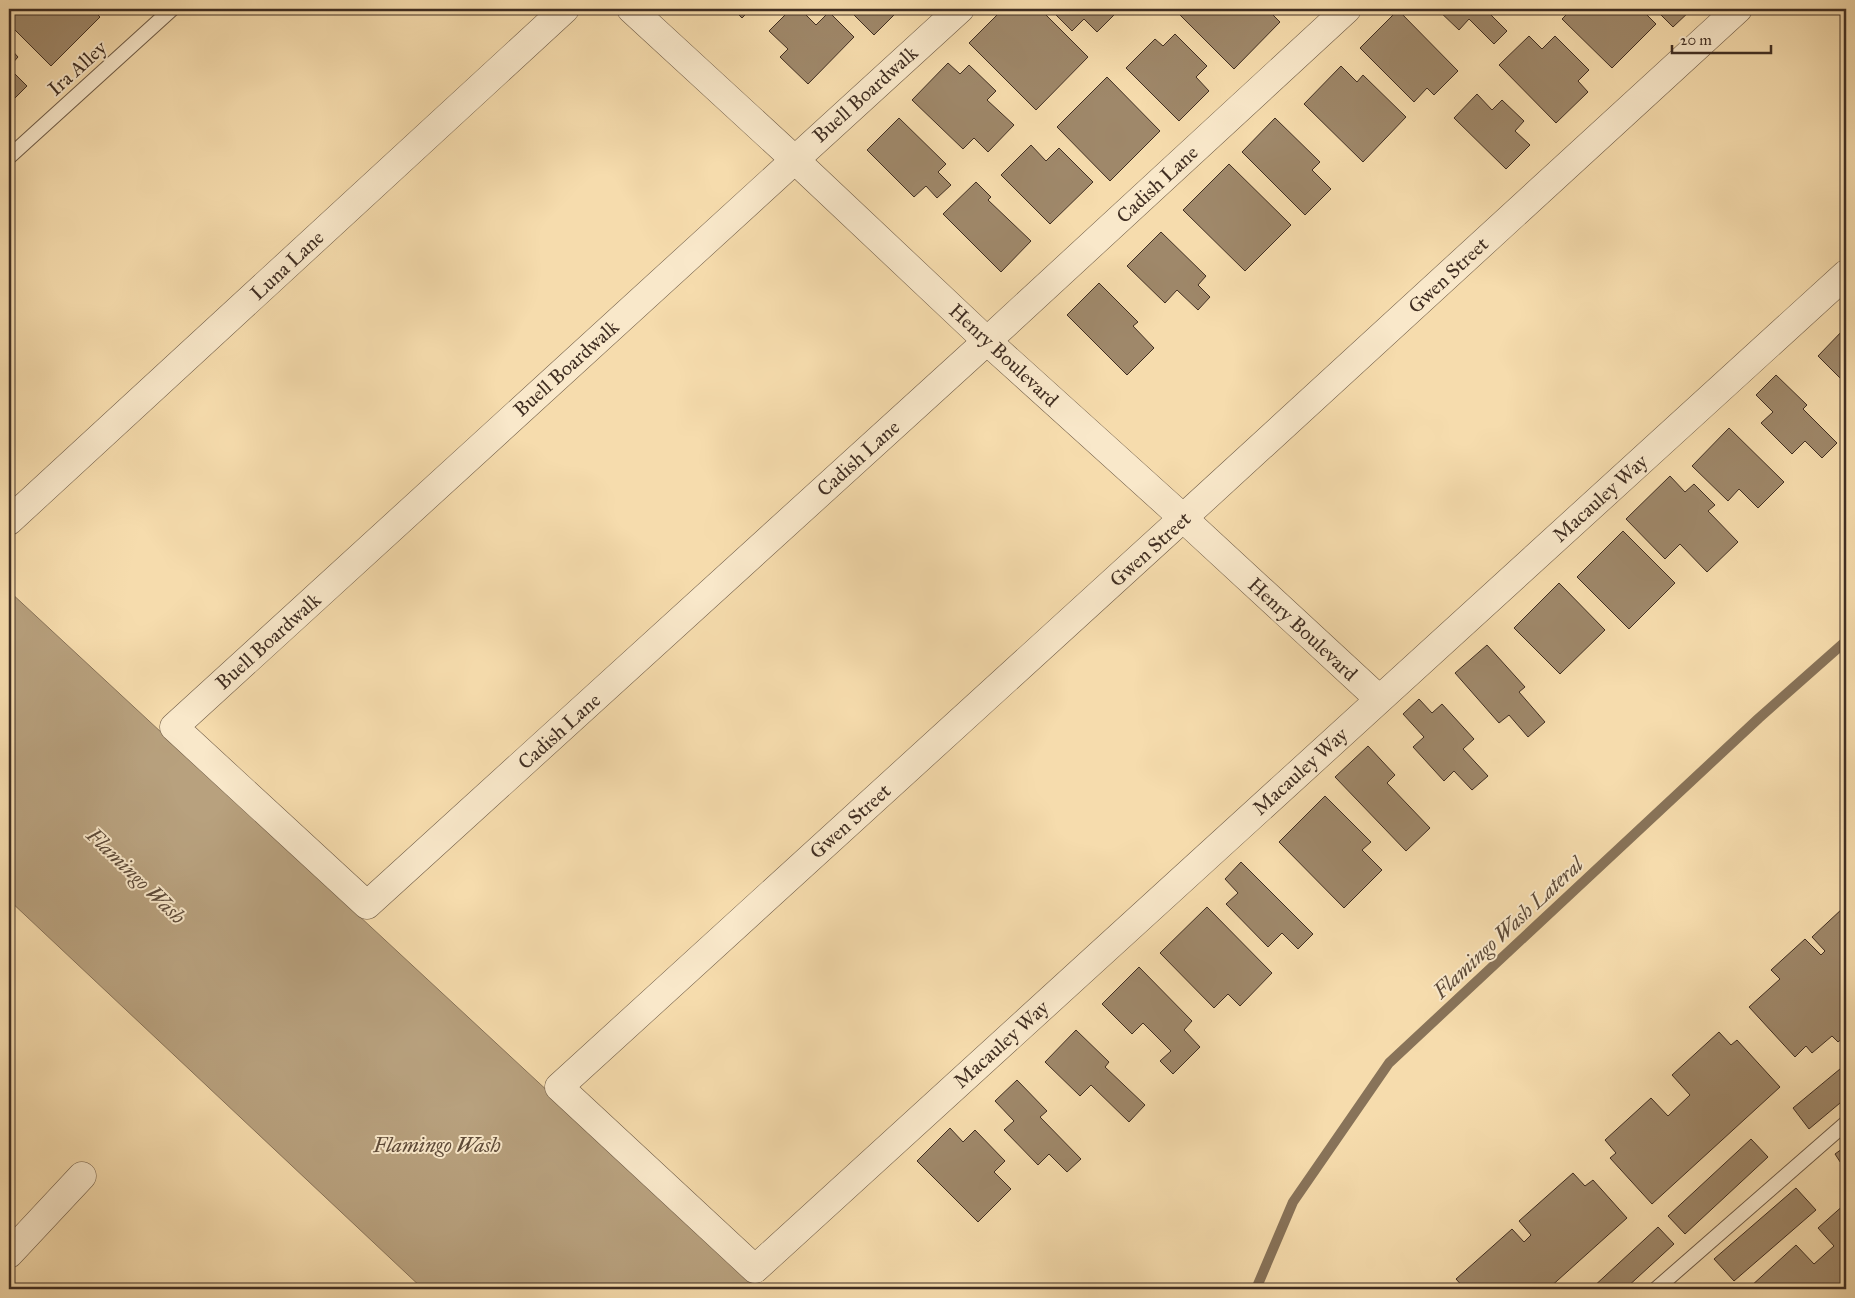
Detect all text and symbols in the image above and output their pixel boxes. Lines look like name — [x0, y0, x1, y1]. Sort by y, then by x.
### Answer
scale bar — [1672, 22, 1771, 54]
text: 20 m — [1680, 31, 1712, 49]
street label: Ira Alley — [43, 35, 112, 101]
street label: Buell Boardwalk — [808, 40, 923, 147]
street label: Cadish Lane — [1111, 140, 1203, 228]
street label: Luna Lane — [245, 225, 329, 305]
street label: Gwen Street — [1403, 232, 1493, 318]
street label: Henry Boulevard — [944, 298, 1064, 412]
street label: Buell Boardwalk — [509, 314, 624, 421]
street label: Cadish Lane — [812, 415, 904, 501]
street label: Macauley Way — [1548, 449, 1653, 547]
street label: Gwen Street — [1105, 506, 1195, 592]
street label: Henry Boulevard — [1243, 572, 1363, 686]
street label: Buell Boardwalk — [211, 587, 326, 694]
street label: Cadish Lane — [513, 688, 605, 774]
street label: Macauley Way — [1248, 722, 1353, 820]
street label: Gwen Street — [805, 778, 895, 864]
water label: Flamingo Wash — [80, 822, 191, 930]
water label: Flamingo Wash Lateral — [1427, 850, 1590, 1005]
street label: Macauley Way — [949, 995, 1054, 1093]
water label: Flamingo Wash — [372, 1132, 501, 1158]

